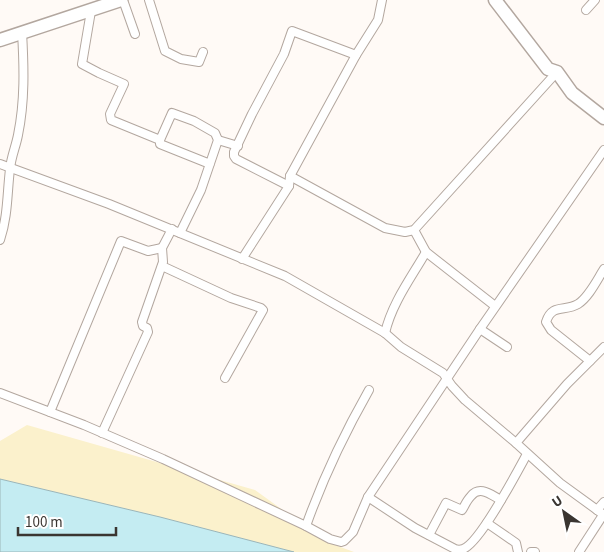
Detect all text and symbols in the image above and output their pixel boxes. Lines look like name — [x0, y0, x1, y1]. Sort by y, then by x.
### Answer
north arrow — [539, 487, 589, 537]
text: U — [548, 491, 567, 513]
scale bar — [18, 504, 115, 536]
text: 100 m — [25, 512, 63, 533]

